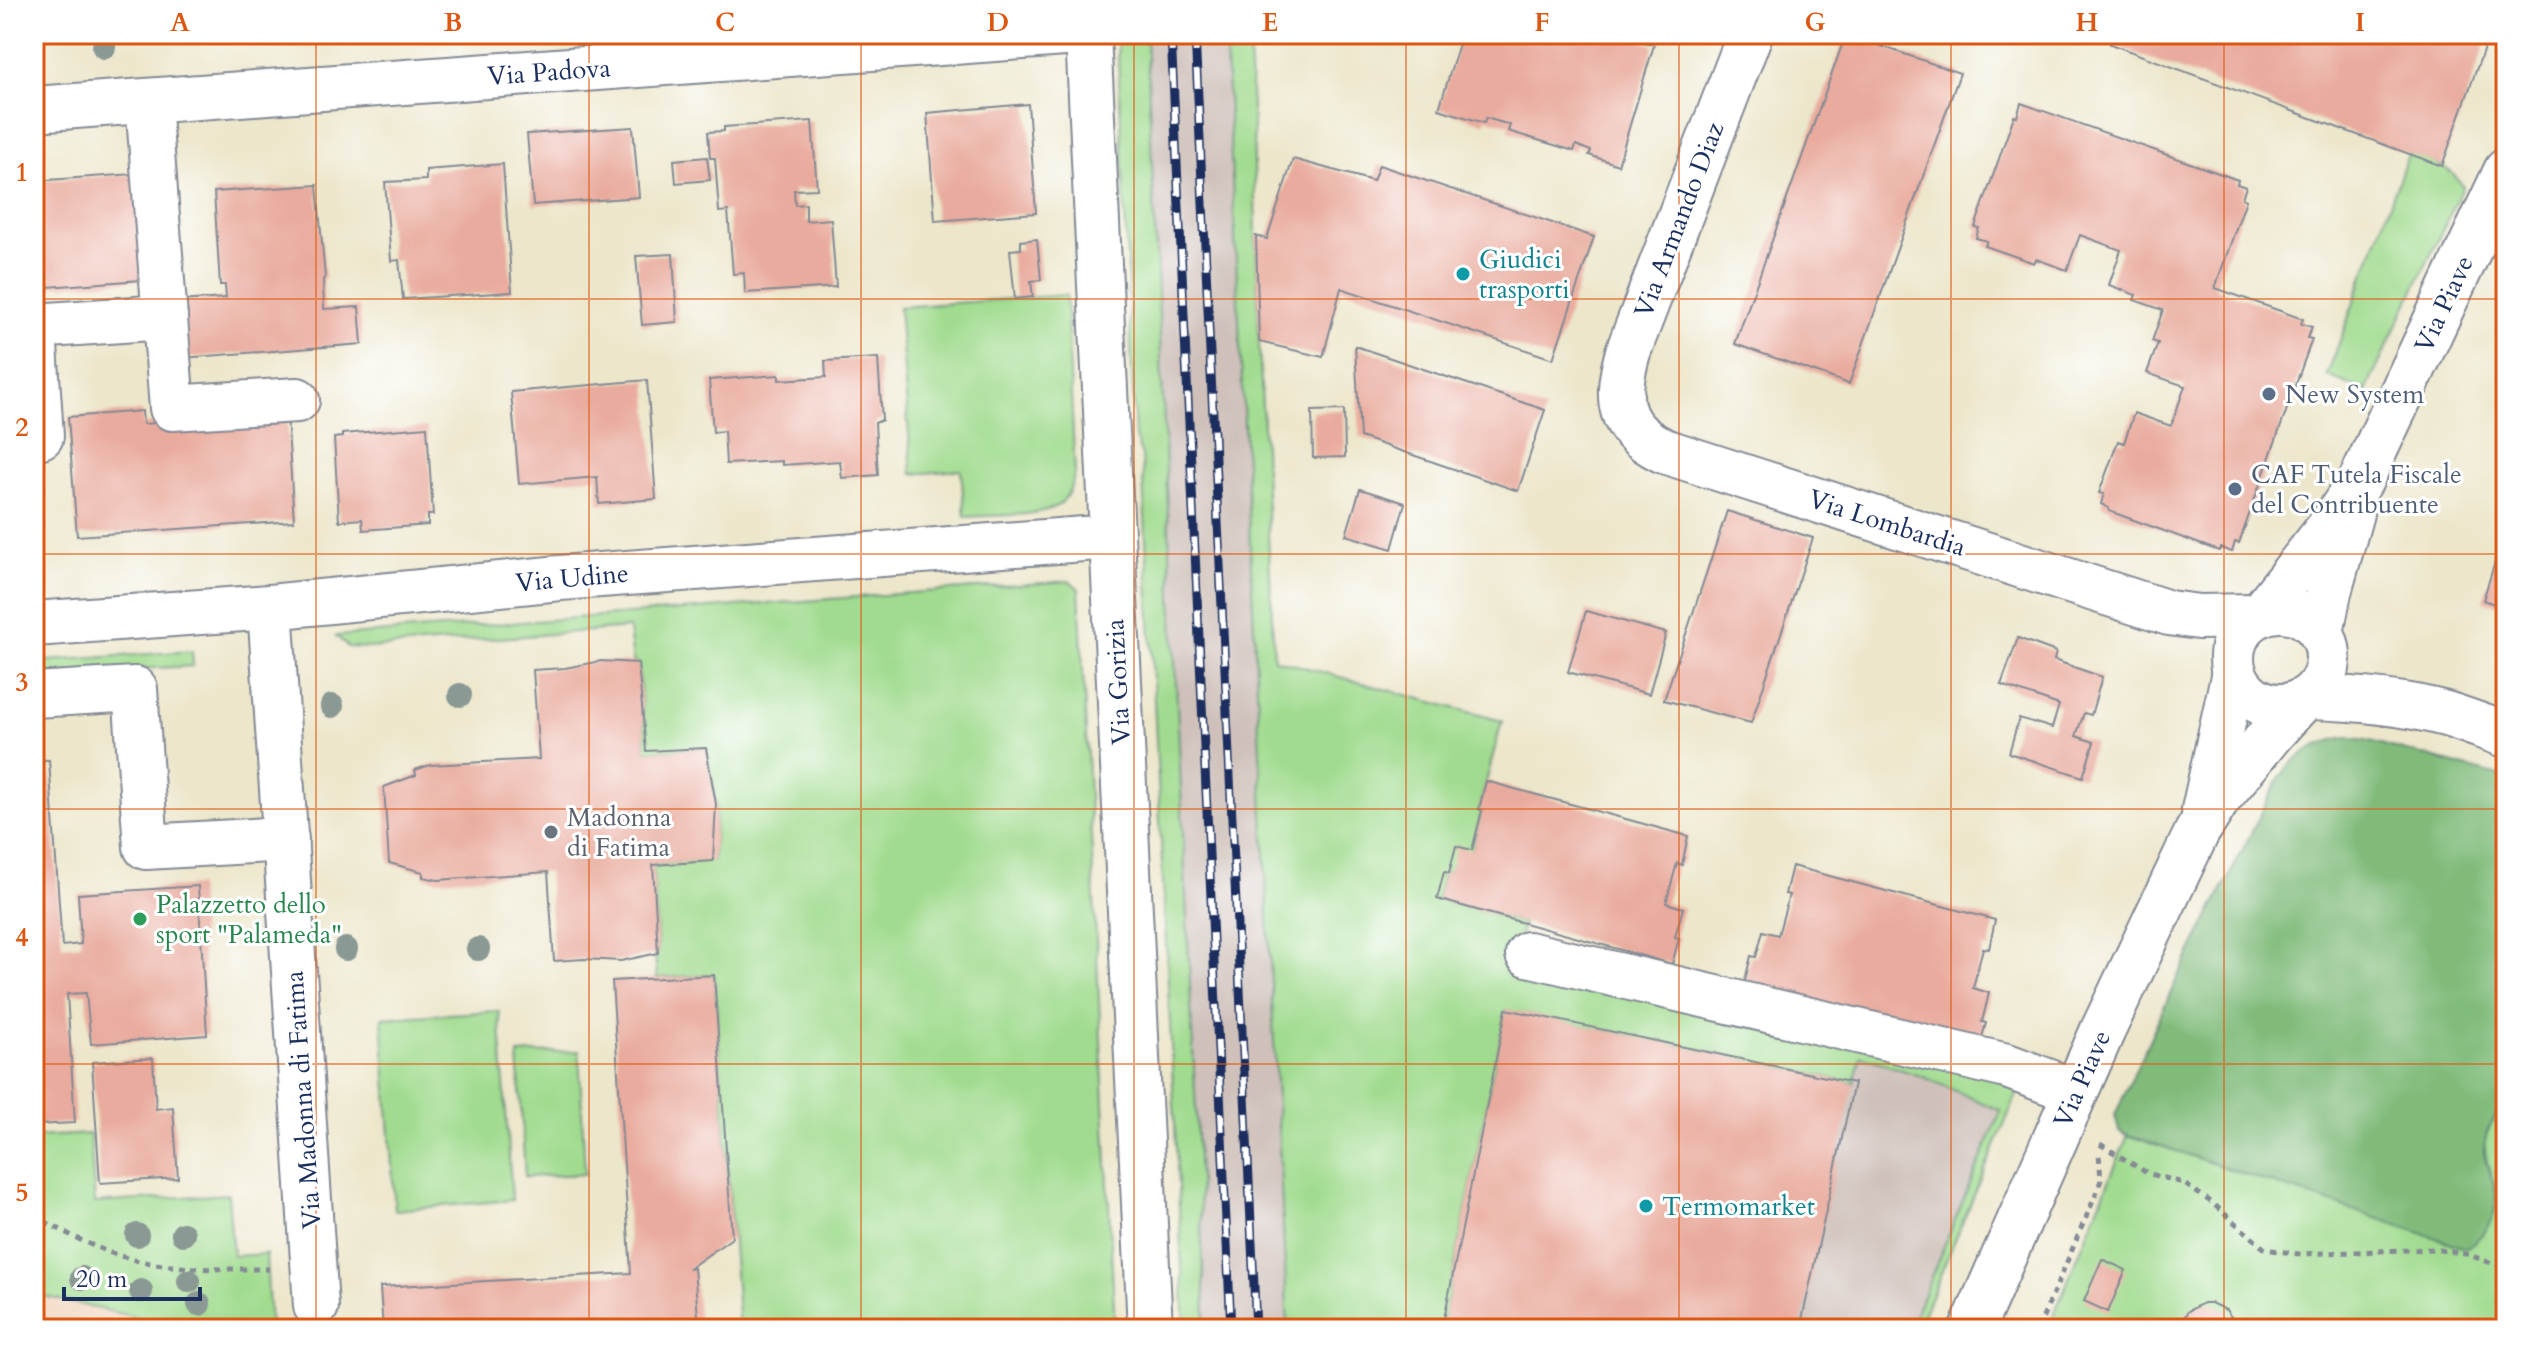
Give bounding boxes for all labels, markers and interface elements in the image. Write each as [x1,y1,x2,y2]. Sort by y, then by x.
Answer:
text: A [170,5,190,40]
text: B [444,5,462,40]
text: C [715,5,735,40]
text: D [987,5,1009,40]
text: E [1262,5,1278,40]
text: F [1534,5,1550,40]
text: G [1804,5,1826,40]
text: H [2076,5,2099,40]
text: I [2355,5,2365,40]
street label: Via Padova [486,50,612,94]
street label: Via Armando Diaz [1626,117,1733,323]
text: 1 [15,155,29,190]
place label: Giudici trasporti [1479,242,1570,307]
street label: Via Piave [2406,250,2482,358]
marker: Giudici trasporti [1454,265,1472,283]
place label: New System [2285,377,2424,412]
marker: New System [2260,385,2278,403]
text: 2 [15,410,29,445]
place label: CAF Tutela Fiscale del Contribuente [2251,457,2462,522]
marker: CAF Tutela Fiscale del Contribuente [2226,480,2244,498]
street label: Via Lombardia [1804,481,1970,565]
street label: Via Udine [514,556,630,600]
street label: Via Gorizia [1097,618,1139,746]
text: 3 [15,665,29,700]
place label: Madonna di Fatima [567,800,671,865]
marker: Madonna di Fatima [542,823,560,841]
place label: Palazzetto dello sport "Palameda" [156,887,342,952]
marker: Palazzetto dello sport "Palameda" [131,910,149,928]
text: 4 [15,920,29,955]
street label: Via Madonna di Fatima [277,970,329,1230]
street label: Via Piave [2045,1025,2119,1133]
text: 5 [15,1175,29,1210]
place label: Termomarket [1662,1189,1815,1224]
marker: Termomarket [1637,1197,1655,1215]
scale bar [64,1251,200,1301]
text: 20 m [76,1263,128,1296]

